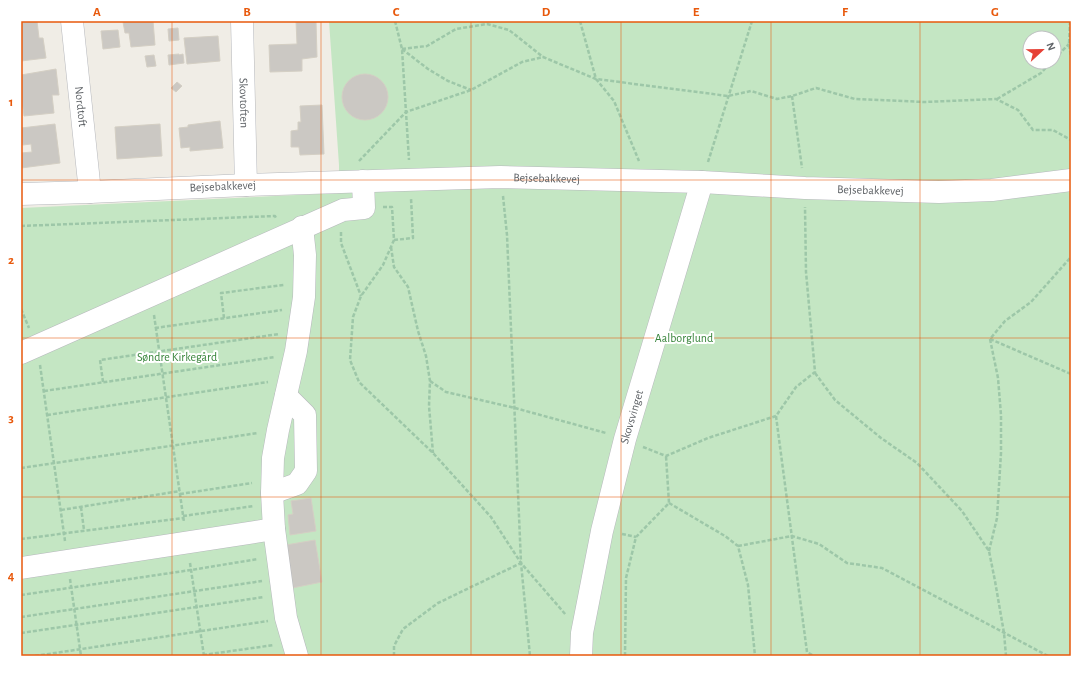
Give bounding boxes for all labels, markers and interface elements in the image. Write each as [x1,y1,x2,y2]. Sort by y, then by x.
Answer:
text: A [93,6,101,19]
text: B [243,6,251,19]
text: C [393,6,400,19]
text: D [542,6,551,19]
text: E [693,6,700,19]
text: F [842,6,849,19]
text: G [991,6,999,19]
north arrow [1022,30,1062,70]
text: N [1044,41,1057,52]
street label: Skovtoften [237,78,251,128]
street label: Nordtoft [73,86,89,128]
text: 1 [9,96,13,109]
street label: Bejsebakkevej [513,171,580,186]
street label: Bejsebakkevej [189,179,256,194]
street label: Bejsebakkevej [837,183,904,198]
text: 2 [8,254,14,267]
park label: Aalborglund [655,332,713,344]
park label: Søndre Kirkegård [137,351,217,363]
street label: Skovsvinget [618,388,645,445]
text: 3 [8,412,14,425]
text: 4 [8,570,15,583]

